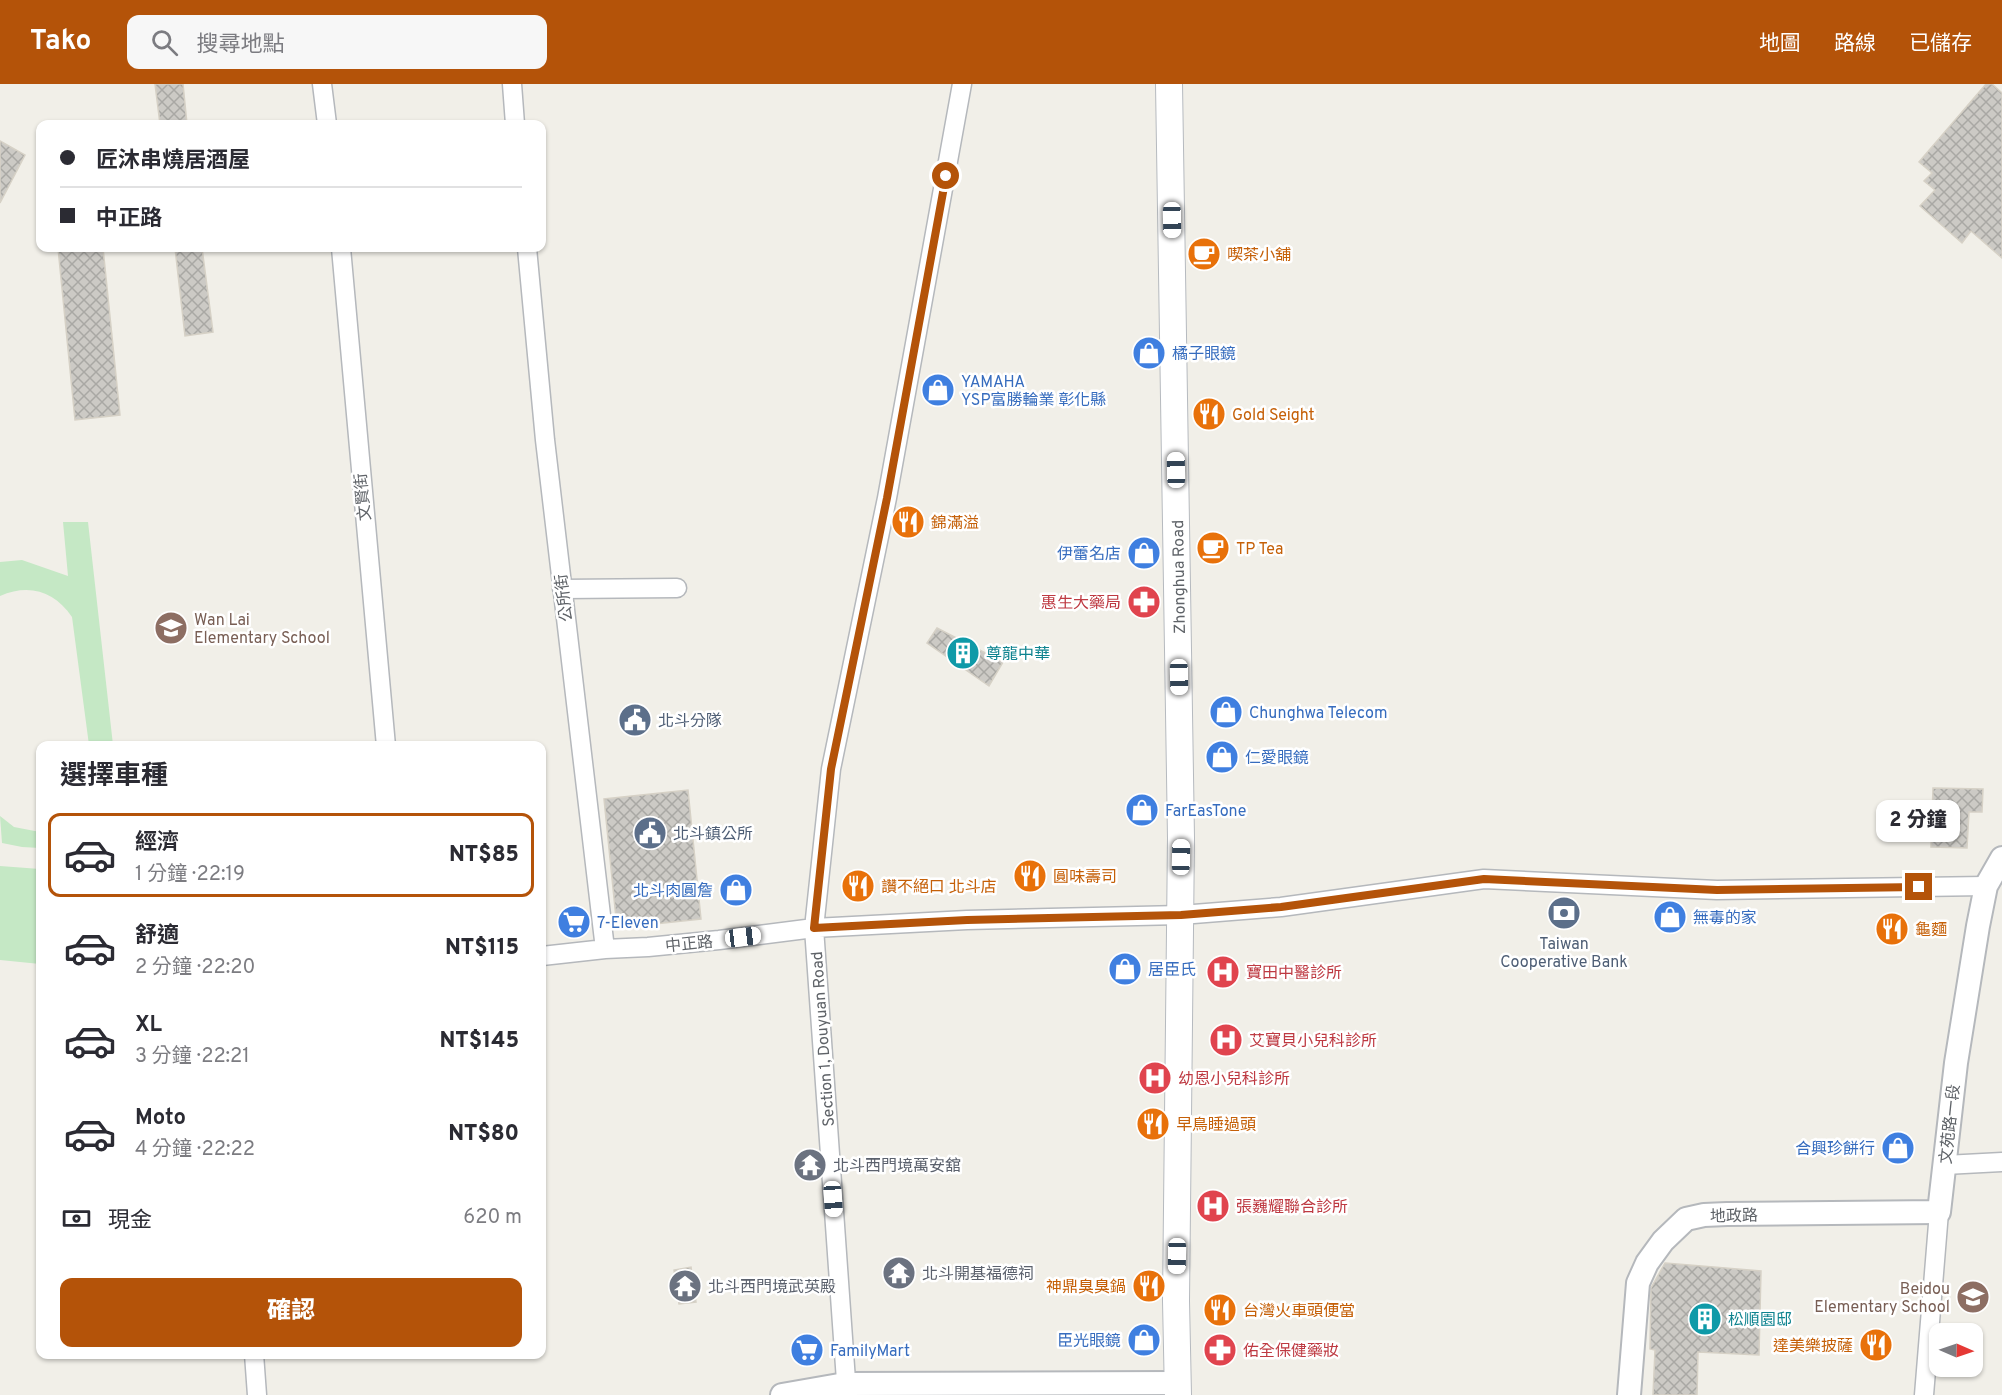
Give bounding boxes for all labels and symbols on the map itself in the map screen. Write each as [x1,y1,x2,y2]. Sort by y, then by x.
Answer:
route start [932,162,959,189]
car [1163,202,1181,238]
cafe icon: 喫茶小舖 [1186,236,1222,272]
place label: 喫茶小舖 [1227,246,1291,266]
shop icon: 橘子眼鏡 [1131,335,1167,371]
place label: 橘子眼鏡 [1172,345,1236,365]
shop icon: YAMAHA YSP富勝輪業 彰化縣 [920,372,956,408]
place label: YAMAHA YSP富勝輪業 彰化縣 [961,373,1106,411]
restaurant icon: Gold Seight [1191,396,1227,432]
place label: Gold Seight [1232,406,1315,426]
car [1167,452,1185,488]
street label: 文賢街 [352,472,376,522]
restaurant icon: 錦滿溢 [890,504,926,540]
place label: 錦滿溢 [931,514,979,534]
street label: Zhonghua Road [1169,520,1191,634]
cafe icon: TP Tea [1195,530,1231,566]
shop icon: 伊蕾名店 [1126,535,1162,571]
place label: TP Tea [1236,540,1283,560]
place label: 伊蕾名店 [1057,545,1121,565]
street label: 公所街 [552,573,578,623]
pharmacy icon: 惠生大藥局 [1126,584,1162,620]
place label: 惠生大藥局 [1041,594,1121,614]
school or university icon: Wan Lai Elementary School [153,610,189,646]
place label: Wan Lai Elementary School [194,611,330,649]
building icon: 尊龍中華 [945,635,981,671]
place label: 尊龍中華 [986,645,1050,665]
car [1170,659,1188,695]
shop icon: Chunghwa Telecom [1208,694,1244,730]
public building icon: 北斗分隊 [617,702,653,738]
place label: Chunghwa Telecom [1249,704,1388,724]
place label: 北斗分隊 [658,712,722,732]
shop icon: 仁愛眼鏡 [1204,739,1240,775]
place label: 仁愛眼鏡 [1245,749,1309,769]
shop icon: FarEasTone [1124,792,1160,828]
callout: 2 分鐘 [1877,800,1961,842]
place label: FarEasTone [1165,802,1246,822]
public building icon: 北斗鎮公所 [632,815,668,851]
place label: 北斗鎮公所 [673,825,753,845]
car [1172,839,1190,875]
restaurant icon: 圓味壽司 [1012,858,1048,894]
restaurant icon: 讚不絕口 北斗店 [840,868,876,904]
place label: 圓味壽司 [1053,868,1117,888]
shop icon: 北斗肉圓詹 [718,872,754,908]
route end [1905,873,1932,900]
place label: 讚不絕口 北斗店 [881,878,997,898]
place label: 北斗肉圓詹 [633,881,713,902]
bank icon: Taiwan Cooperative Bank [1546,895,1582,931]
shop icon: 無毒的家 [1652,899,1688,935]
supermarket icon: 7-Eleven [556,904,592,940]
place label: 無毒的家 [1693,909,1757,929]
restaurant icon: 龜麵 [1874,911,1910,947]
place label: 7-Eleven [597,914,659,934]
place label: 龜麵 [1915,921,1947,941]
car [724,926,762,948]
street label: 中正路 [664,933,714,957]
place label: Taiwan Cooperative Bank [1500,935,1628,973]
street label: Section 1, Douyuan Road [808,951,840,1127]
shop icon: 居臣氏 [1107,951,1143,987]
hospital icon: 寶田中醫診所 [1205,954,1241,990]
place label: 居臣氏 [1148,961,1196,981]
place label: 寶田中醫診所 [1246,963,1342,984]
hospital icon: 艾寶貝小兒科診所 [1208,1022,1244,1058]
place label: 艾寶貝小兒科診所 [1249,1031,1377,1052]
hospital icon: 幼恩小兒科診所 [1137,1060,1173,1096]
place label: 幼恩小兒科診所 [1178,1070,1290,1090]
street label: 文苑路一段 [1937,1083,1965,1165]
restaurant icon: 早鳥睡過頭 [1135,1106,1171,1142]
place label: 早鳥睡過頭 [1176,1116,1256,1136]
shop icon: 合興珍餅行 [1880,1130,1916,1166]
place label: 合興珍餅行 [1795,1139,1875,1160]
temple icon: 北斗西門境萬安舘 [792,1147,828,1183]
place label: 北斗西門境萬安舘 [833,1157,961,1177]
car [823,1180,843,1218]
hospital icon: 張巍耀聯合診所 [1195,1188,1231,1224]
place label: 張巍耀聯合診所 [1236,1198,1348,1218]
street label: 地政路 [1710,1207,1758,1227]
car [1168,1238,1186,1274]
temple icon: 北斗開基福德祠 [881,1255,917,1291]
place label: 北斗開基福德祠 [922,1265,1034,1285]
temple icon: 北斗西門境武英殿 [667,1268,703,1304]
restaurant icon: 神鼎臭臭鍋 [1131,1268,1167,1304]
place label: 北斗西門境武英殿 [708,1278,836,1298]
place label: 神鼎臭臭鍋 [1046,1278,1126,1298]
school or university icon: Beidou Elementary School [1955,1279,1991,1315]
place label: Beidou Elementary School [1814,1280,1950,1318]
restaurant icon: 台灣火車頭便當 [1202,1292,1238,1328]
building icon: 松順園邸 [1687,1301,1723,1337]
place label: 台灣火車頭便當 [1243,1302,1355,1322]
place label: 松順園邸 [1728,1311,1792,1331]
shop icon: 臣光眼鏡 [1126,1322,1162,1358]
north arrow [1929,1323,1983,1377]
restaurant icon: 達美樂披薩 [1858,1327,1894,1363]
supermarket icon: FamilyMart [789,1332,825,1368]
place label: 臣光眼鏡 [1057,1332,1121,1352]
pharmacy icon: 佑全保健藥妝 [1202,1332,1238,1368]
place label: 達美樂披薩 [1773,1337,1853,1357]
place label: FamilyMart [830,1342,910,1362]
place label: 佑全保健藥妝 [1243,1342,1339,1362]

